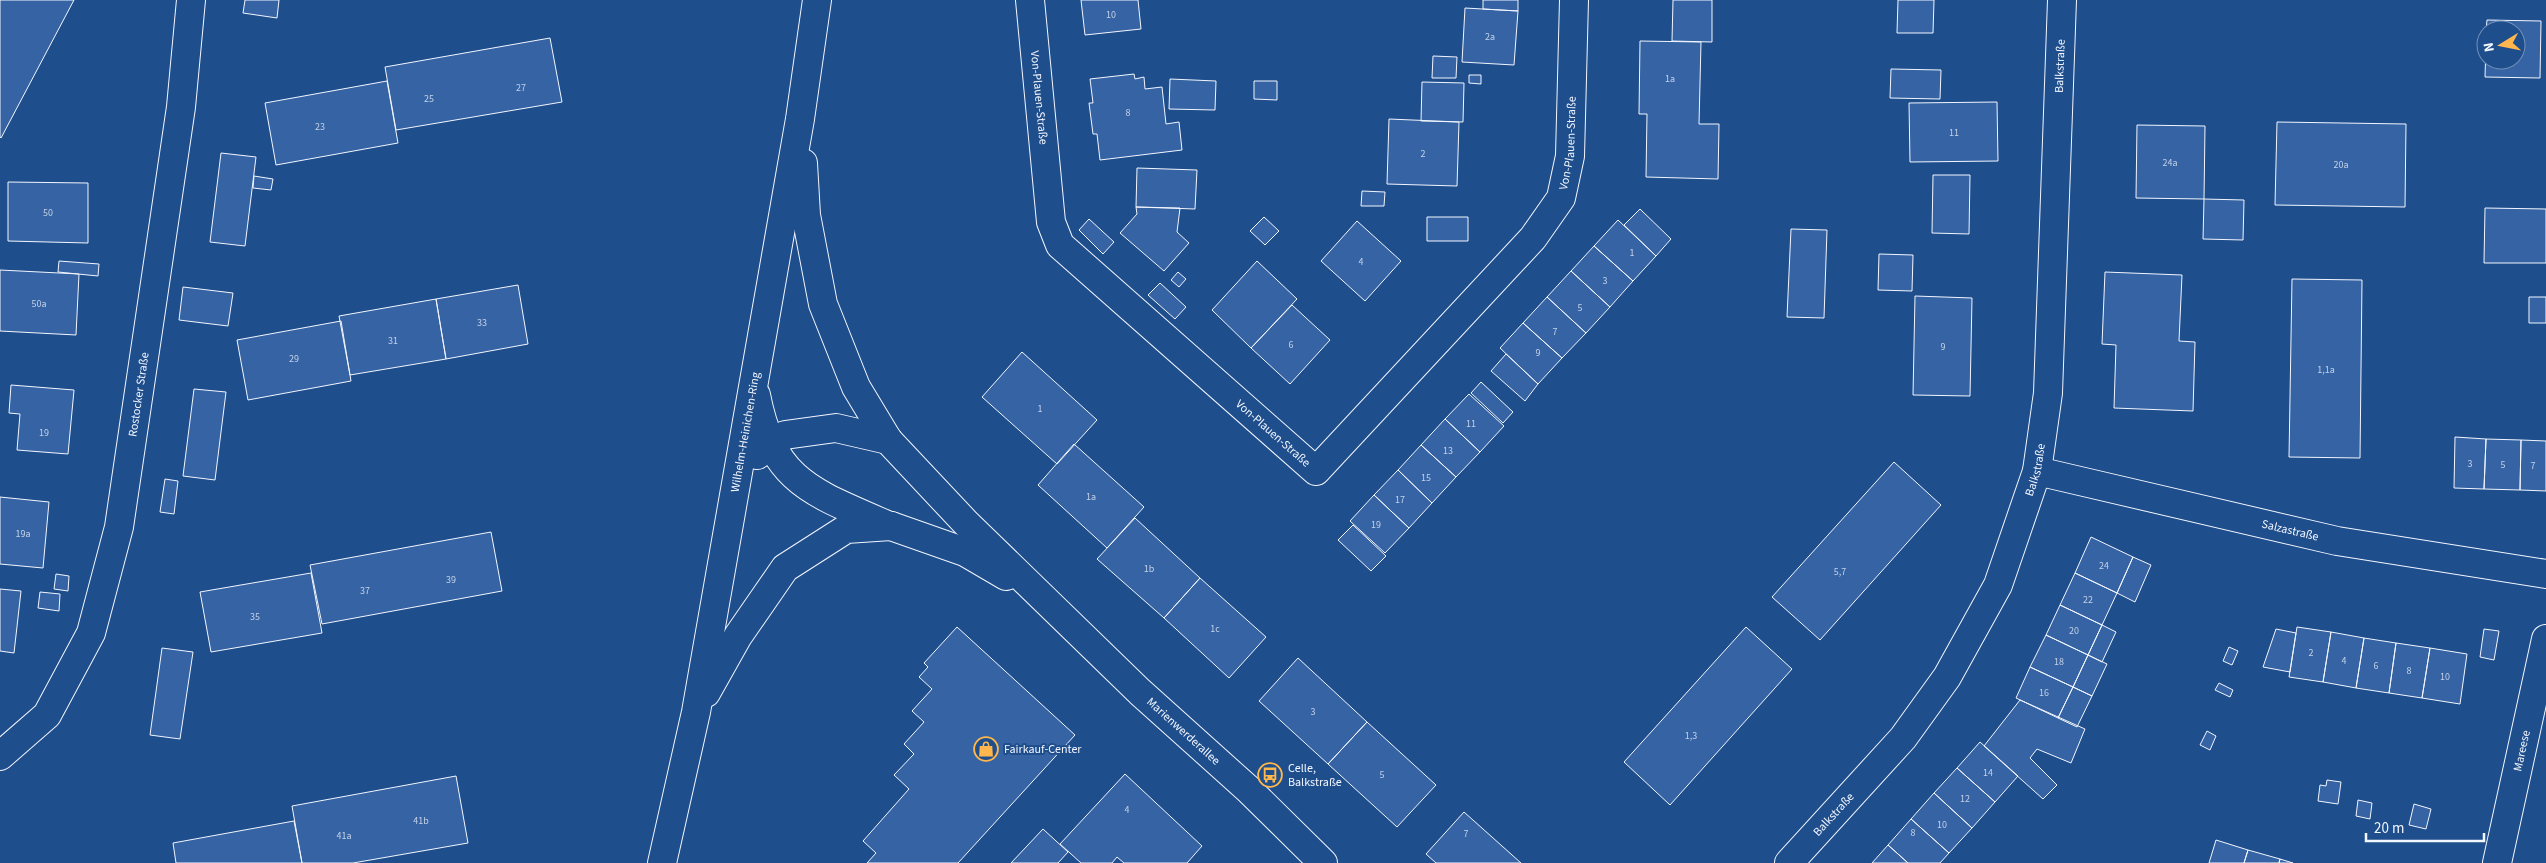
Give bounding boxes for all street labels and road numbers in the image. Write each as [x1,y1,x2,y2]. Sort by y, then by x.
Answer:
street label: Balkstraße [2051,39,2070,93]
street label: Von-Plauen-Straße [1026,50,1052,145]
street label: Von-Plauen-Straße [1555,96,1581,192]
street label: Rostocker Straße [124,351,154,438]
street label: Wilhelm-Heinichen-Ring [727,371,764,494]
street label: Von-Plauen-Straße [1232,396,1314,471]
street label: Balkstraße [2021,442,2050,498]
street label: Salzastraße [2260,516,2320,545]
street label: Marienwerderallee [1143,694,1224,769]
street label: Mareese [2509,729,2535,773]
street label: Balkstraße [1809,789,1858,840]

